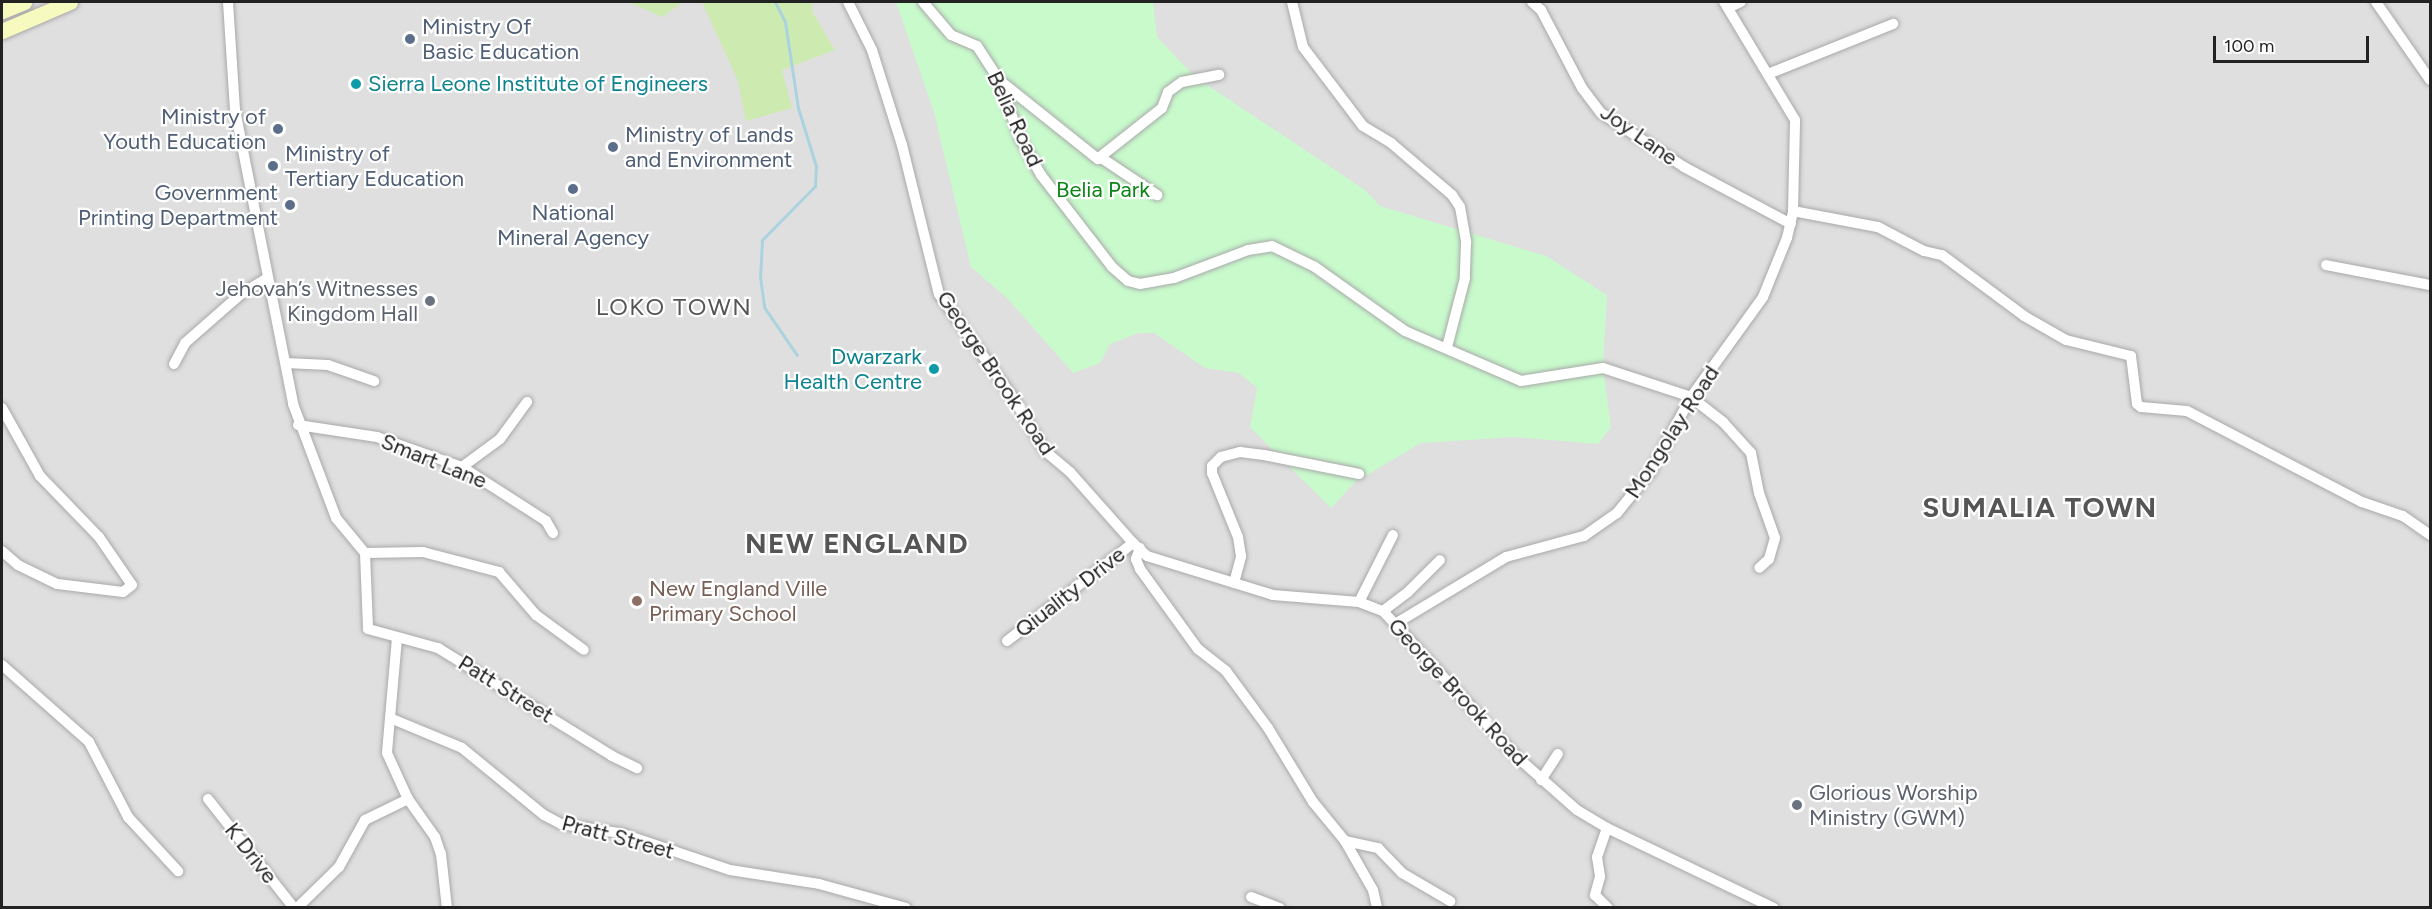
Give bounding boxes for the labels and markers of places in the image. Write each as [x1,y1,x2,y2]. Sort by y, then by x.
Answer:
place label: Ministry Of Basic Education [422,13,579,64]
marker: Ministry Of Basic Education [403,32,417,46]
place label: Sierra Leone Institute of Engineers [368,71,708,97]
marker: Sierra Leone Institute of Engineers [349,77,363,91]
place label: Ministry of Youth Education [103,103,266,154]
place label: Ministry of Lands and Environment [625,121,793,172]
marker: Ministry of Youth Education [271,122,285,136]
place label: Ministry of Tertiary Education [285,140,464,192]
marker: Ministry of Lands and Environment [606,140,620,154]
marker: Ministry of Tertiary Education [266,159,280,173]
place label: Government Printing Department [78,179,278,230]
marker: National Mineral Agency [566,182,580,196]
marker: Government Printing Department [283,198,297,212]
place label: National Mineral Agency [497,199,649,250]
place label: Jehovah’s Witnesses Kingdom Hall [215,275,418,326]
marker: Jehovah’s Witnesses Kingdom Hall [423,294,437,308]
place label: Dwarzark Health Centre [783,343,922,394]
marker: Dwarzark Health Centre [927,362,941,376]
place label: New England Ville Primary School [649,575,827,626]
marker: New England Ville Primary School [630,594,644,608]
place label: Glorious Worship Ministry (GWM) [1809,779,1978,830]
marker: Glorious Worship Ministry (GWM) [1790,798,1804,812]

